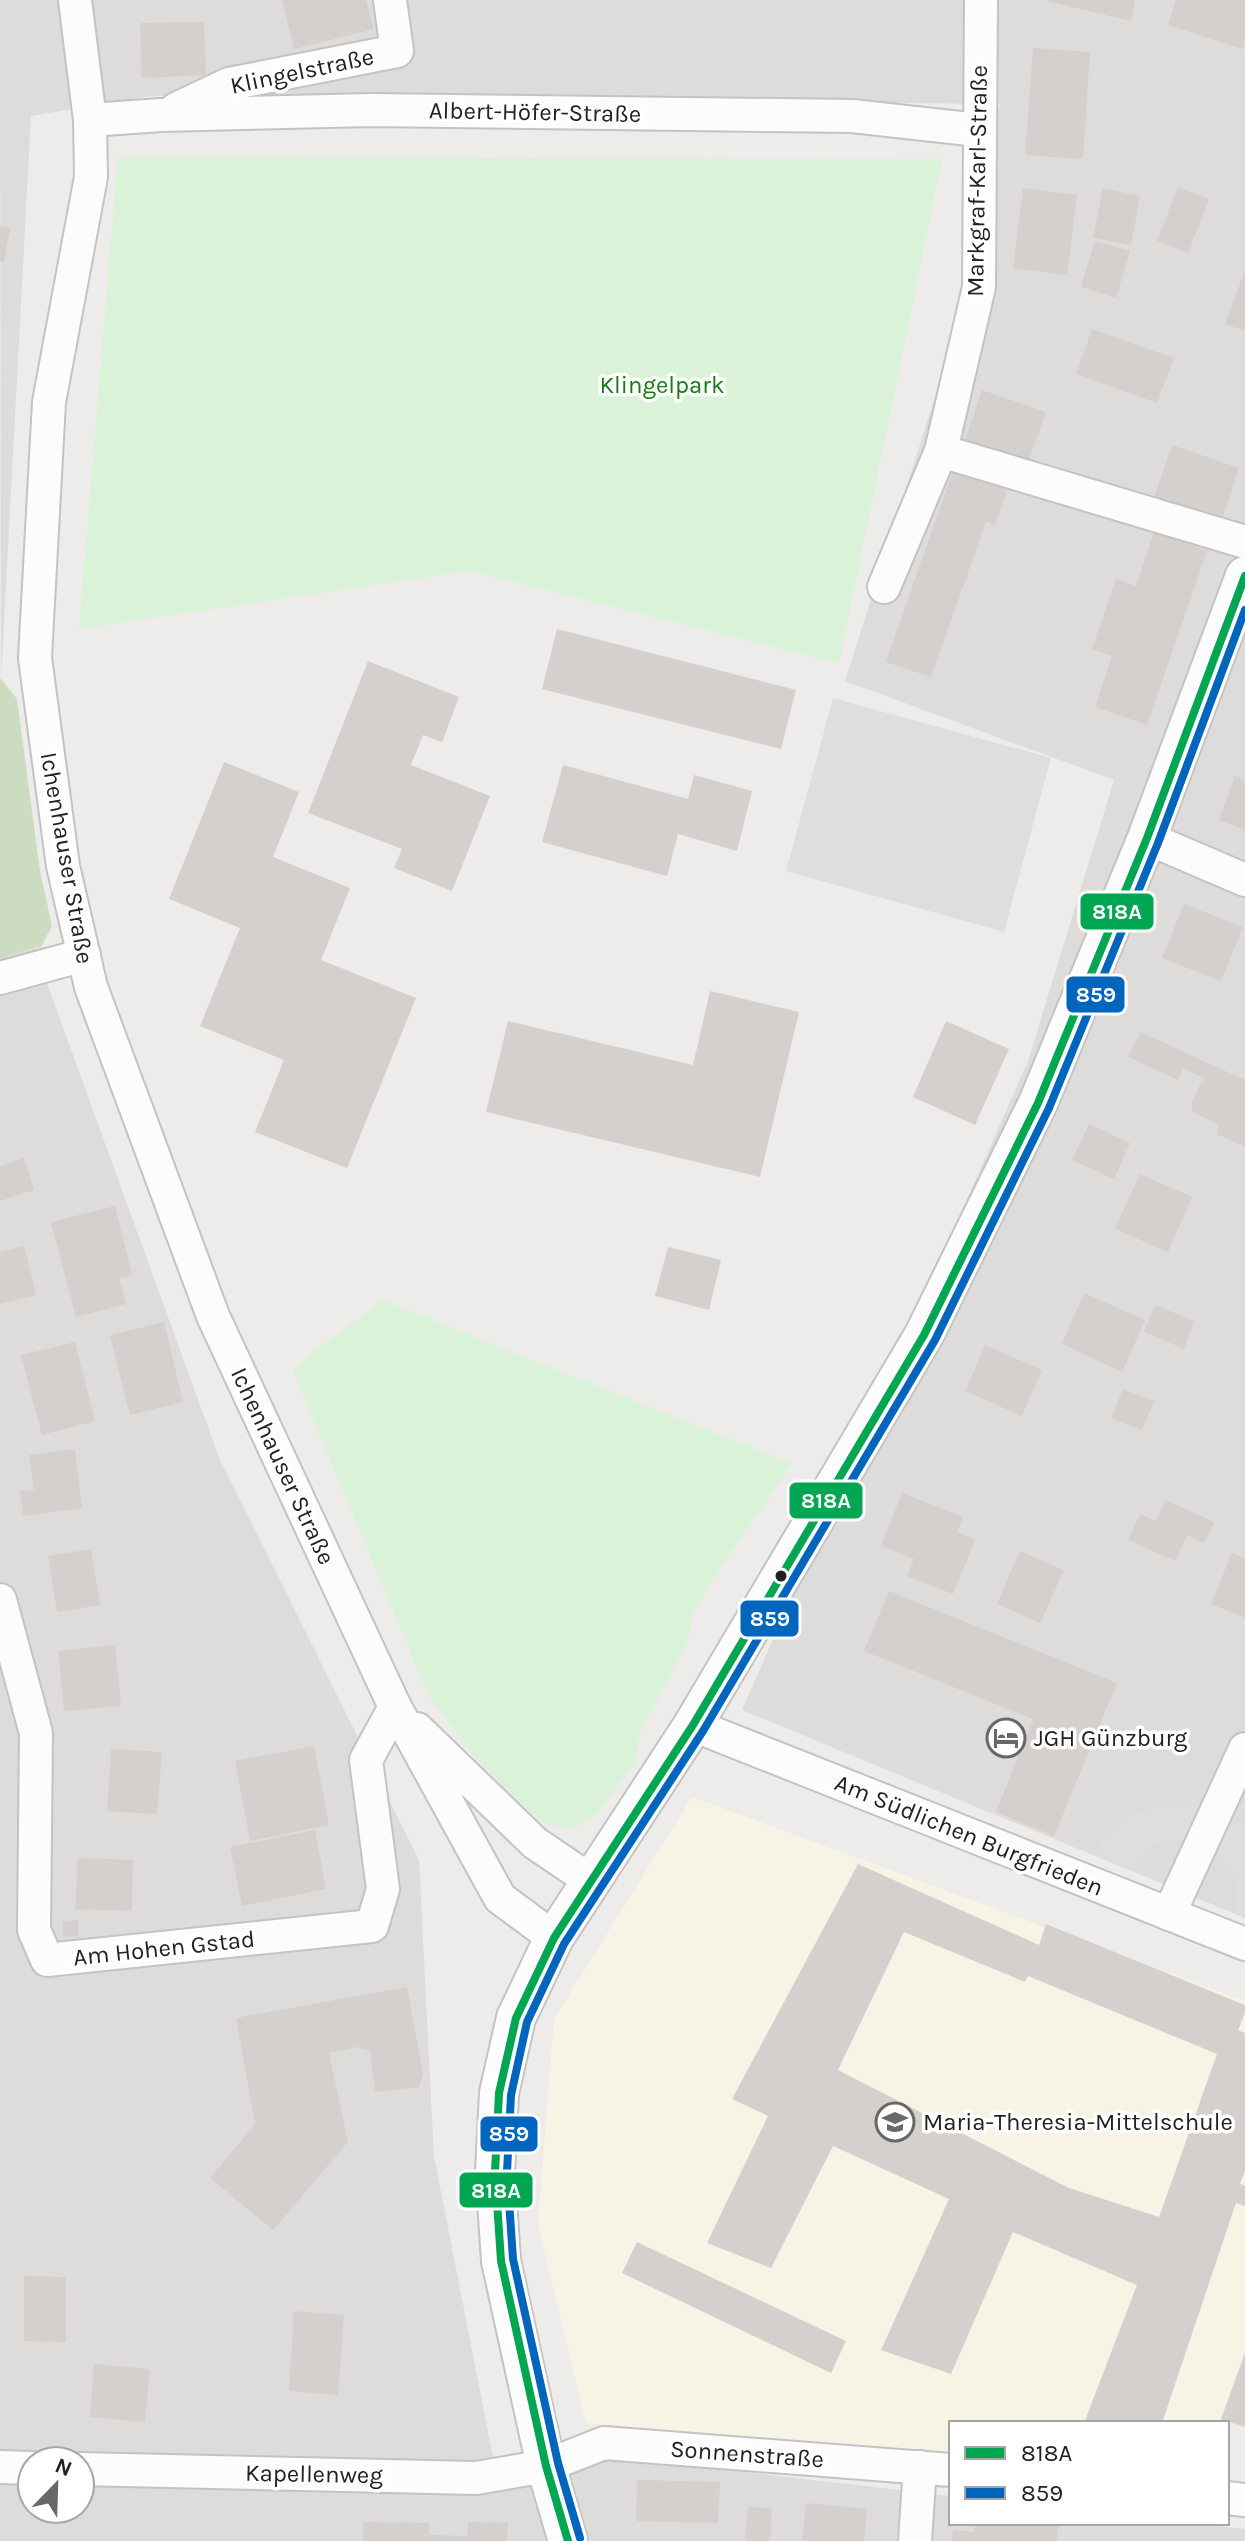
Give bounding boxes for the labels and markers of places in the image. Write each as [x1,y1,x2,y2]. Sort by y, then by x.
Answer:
unlabelled marker [773,1568,789,1584]
hotel icon: JGH Günzburg [985,1717,1027,1759]
place label: JGH Günzburg [1034,1724,1188,1752]
school or university icon: Maria-Theresia-Mittelschule [874,2101,916,2143]
place label: Maria-Theresia-Mittelschule [923,2108,1233,2136]

